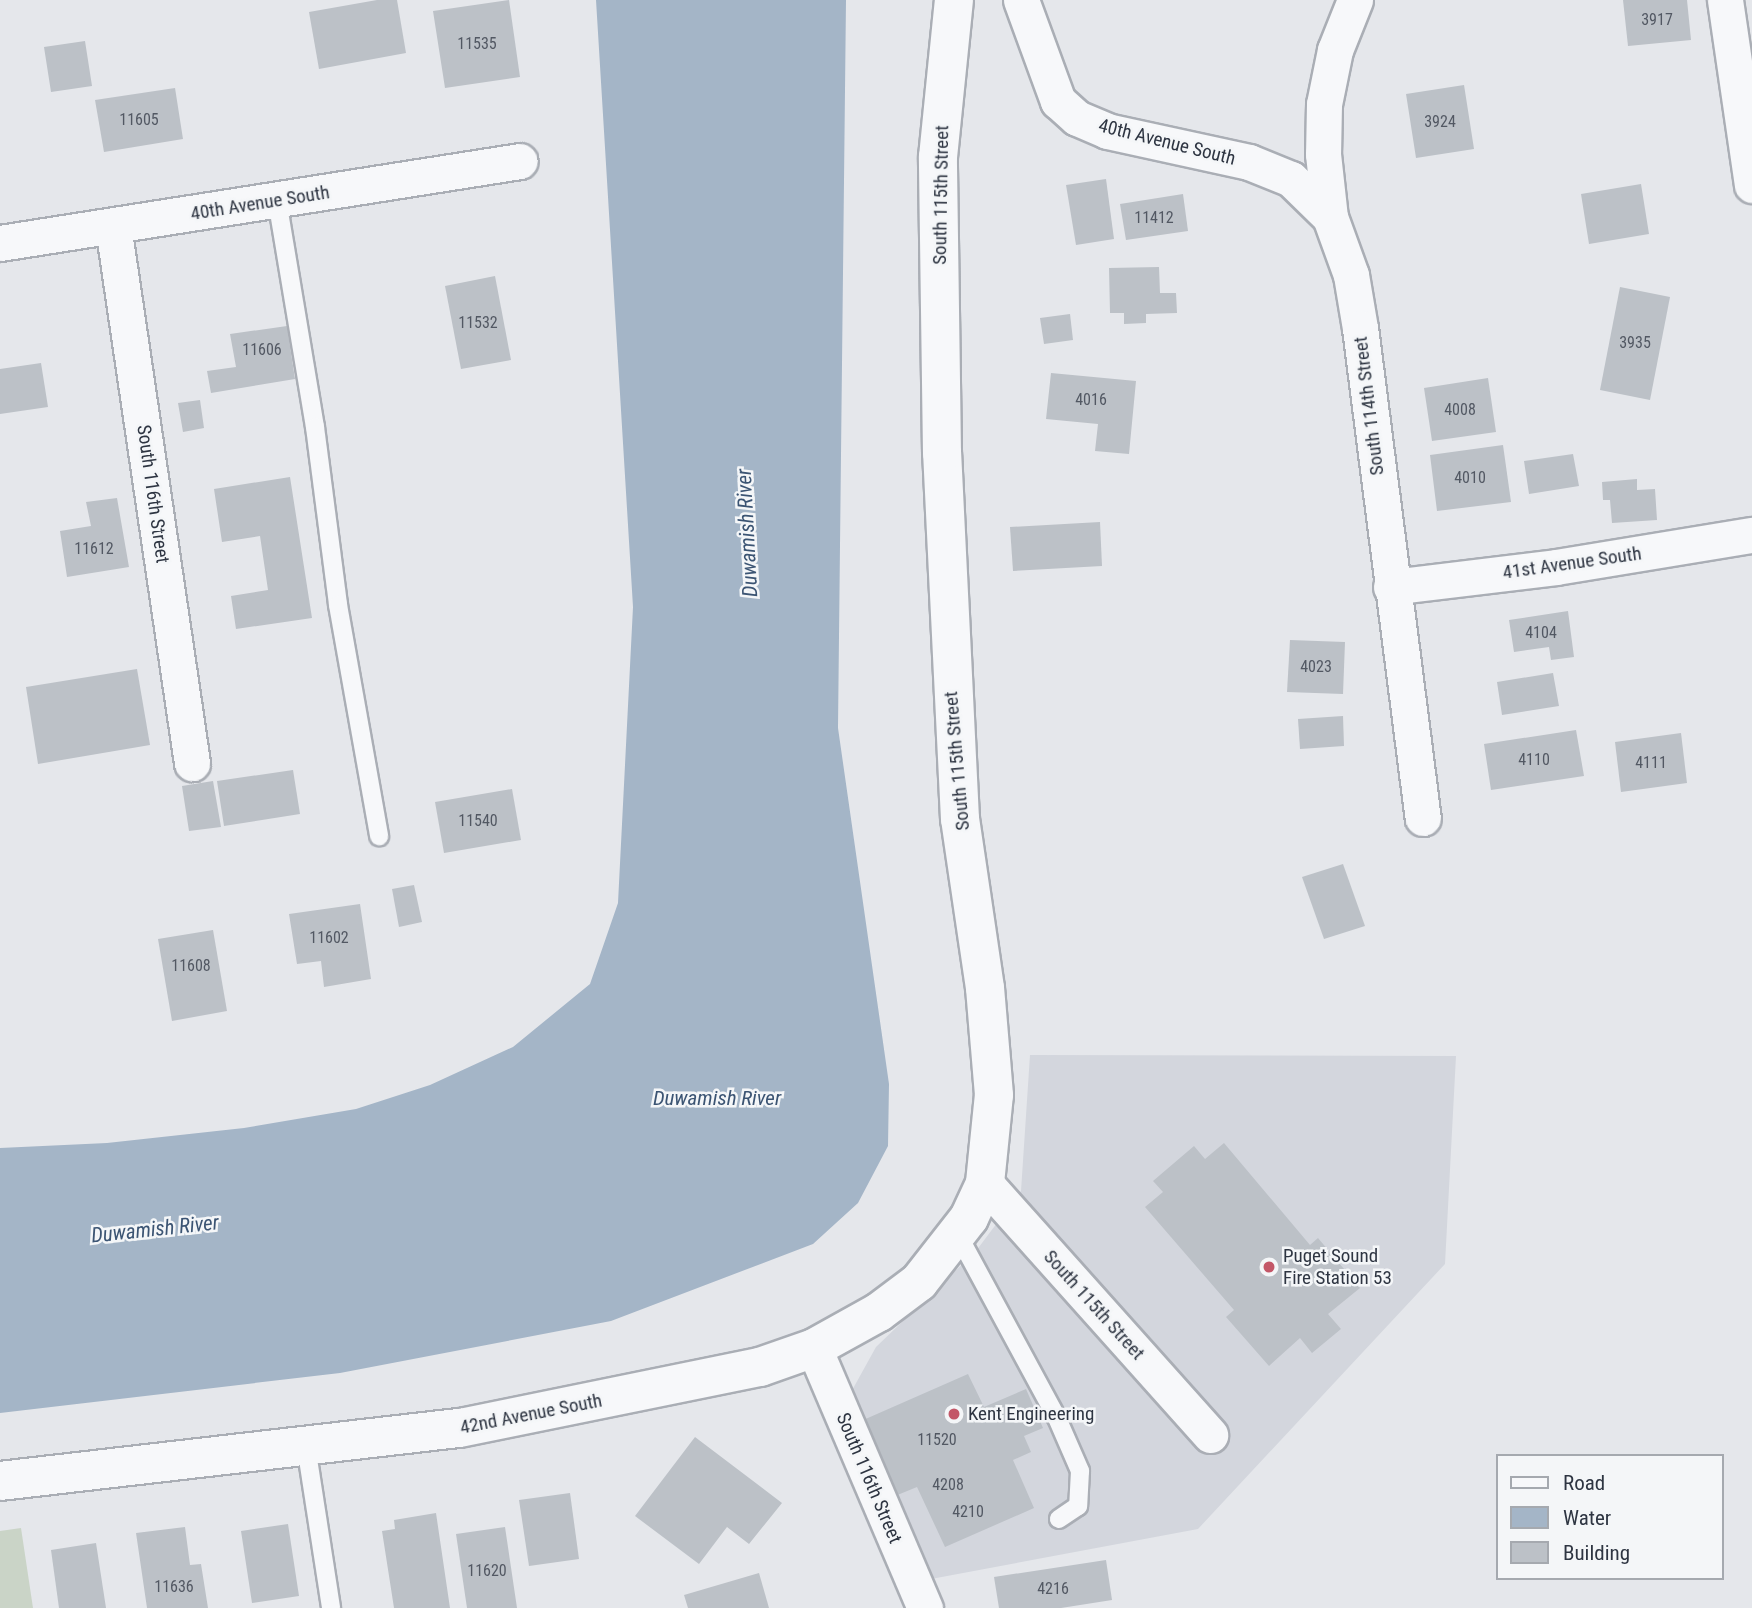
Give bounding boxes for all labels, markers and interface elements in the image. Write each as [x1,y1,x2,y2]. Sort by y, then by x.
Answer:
house number: 3917 [1641,10,1673,30]
house number: 11535 [457,34,497,54]
house number: 11605 [119,110,159,130]
house number: 3924 [1424,112,1456,132]
street label: 40th Avenue South [1096,114,1238,170]
street label: South 115th Street [928,125,954,265]
street label: 40th Avenue South [189,181,331,225]
house number: 11412 [1134,208,1174,228]
house number: 11532 [458,313,498,333]
house number: 3935 [1619,333,1651,353]
street label: South 114th Street [1349,335,1389,477]
house number: 11606 [242,340,282,360]
house number: 4016 [1075,390,1107,410]
house number: 4008 [1444,400,1476,420]
street label: South 116th Street [132,423,174,565]
water label: Duwamish River [731,468,763,598]
house number: 4010 [1454,468,1486,488]
house number: 11612 [74,539,114,559]
street label: 41st Avenue South [1501,542,1643,584]
house number: 4104 [1525,623,1557,643]
house number: 4023 [1300,657,1332,677]
street label: South 115th Street [940,690,974,832]
house number: 4110 [1518,750,1550,770]
house number: 4111 [1635,753,1667,773]
house number: 11540 [458,811,498,831]
house number: 11602 [309,928,349,948]
house number: 11608 [171,956,211,976]
water label: Duwamish River [653,1085,781,1111]
water label: Duwamish River [90,1210,220,1248]
place label: Puget Sound Fire Station 53 [1283,1245,1392,1289]
street label: South 115th Street [1039,1246,1149,1364]
marker: Puget Sound Fire Station 53 [1261,1259,1277,1275]
street label: 42nd Avenue South [458,1389,604,1439]
place label: Kent Engineering [968,1403,1094,1425]
marker: Kent Engineering [946,1406,962,1422]
street label: South 116th Street [831,1409,907,1547]
house number: 11520 [917,1430,957,1450]
legend [1496,1454,1724,1580]
text: Road [1563,1471,1605,1495]
house number: 4208 [932,1475,964,1495]
house number: 4210 [952,1502,984,1522]
text: Water [1563,1506,1611,1530]
text: Building [1563,1541,1630,1565]
house number: 11620 [467,1561,507,1581]
house number: 11636 [154,1577,194,1597]
house number: 4216 [1037,1579,1069,1599]

